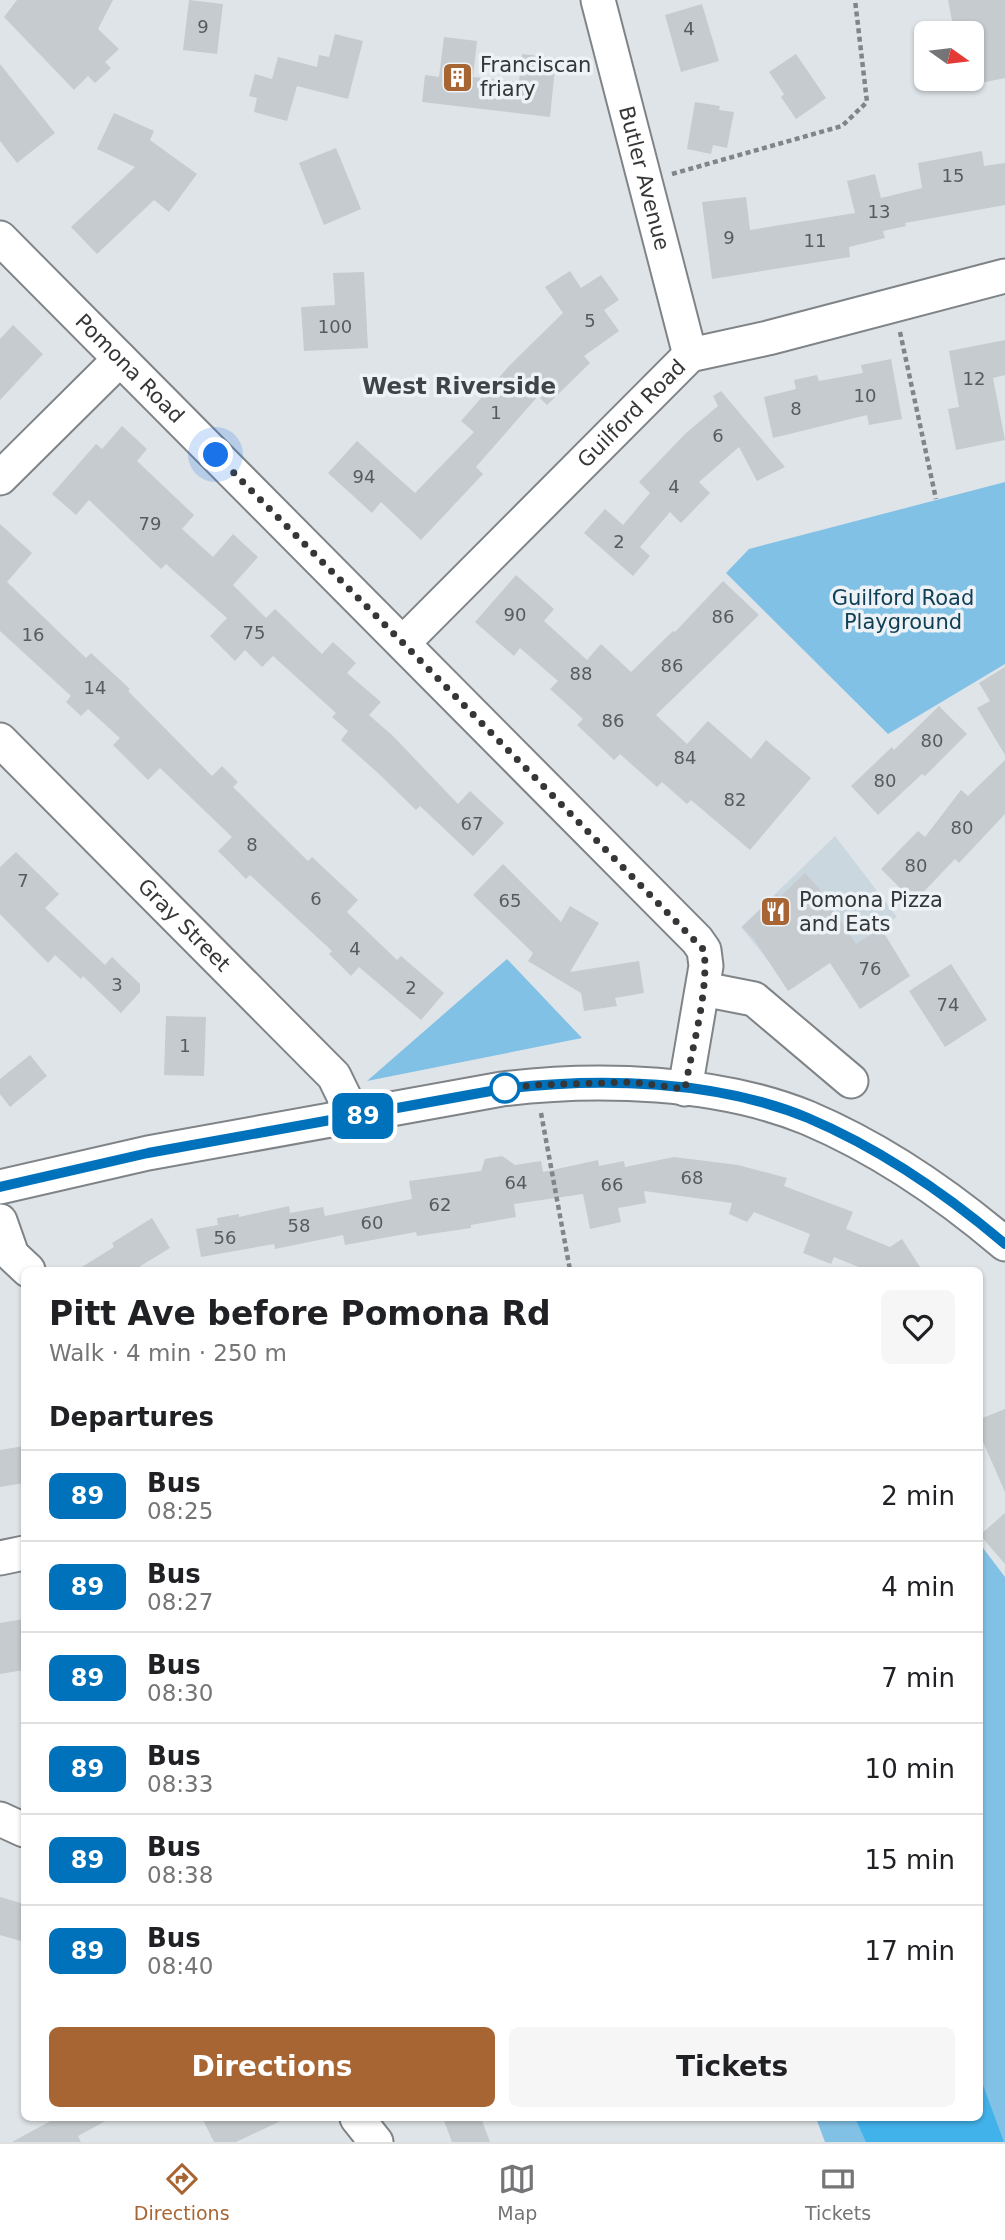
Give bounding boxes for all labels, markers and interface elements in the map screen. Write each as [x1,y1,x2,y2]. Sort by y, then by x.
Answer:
house number: 9 [197,16,209,37]
house number: 4 [683,18,695,39]
north arrow [914,21,984,91]
map controls [914,21,984,91]
place label: Franciscan friary [480,53,591,101]
building icon: Franciscan friary [440,60,474,94]
street label: Butler Avenue [614,103,674,253]
house number: 15 [942,165,964,186]
house number: 13 [868,201,890,222]
house number: 9 [723,227,735,248]
house number: 11 [804,230,826,251]
street label: Pomona Road [70,309,189,428]
house number: 5 [584,310,596,331]
house number: 100 [318,316,352,337]
street label: Guilford Road [573,355,691,472]
house number: 12 [963,368,985,389]
district label: West Riverside [362,373,556,399]
house number: 10 [854,385,876,406]
house number: 8 [790,398,802,419]
house number: 1 [490,402,502,423]
house number: 6 [712,425,724,446]
your location [198,437,233,472]
house number: 94 [353,466,375,487]
house number: 4 [668,476,680,497]
house number: 79 [139,513,161,534]
house number: 2 [613,531,625,552]
park label: Guilford Road Playground [832,586,974,634]
house number: 90 [504,604,526,625]
house number: 86 [712,606,734,627]
house number: 75 [243,622,265,643]
house number: 16 [22,624,44,645]
house number: 86 [661,655,683,676]
house number: 88 [570,663,592,684]
house number: 14 [84,677,106,698]
house number: 86 [602,710,624,731]
house number: 80 [921,730,943,751]
house number: 84 [674,747,696,768]
house number: 80 [874,770,896,791]
house number: 82 [724,789,746,810]
house number: 67 [461,813,483,834]
house number: 80 [951,817,973,838]
house number: 8 [246,834,258,855]
house number: 80 [905,855,927,876]
house number: 7 [17,870,29,891]
street label: Gray Street [133,874,235,976]
house number: 6 [310,888,322,909]
place label: Pomona Pizza and Eats [799,888,943,936]
house number: 65 [499,890,521,911]
restaurant icon: Pomona Pizza and Eats [759,895,793,929]
house number: 4 [349,938,361,959]
house number: 76 [859,958,881,979]
house number: 3 [111,974,123,995]
house number: 2 [405,977,417,998]
house number: 74 [937,994,959,1015]
house number: 1 [179,1035,191,1056]
unlabelled marker [490,1073,520,1103]
line badge: 89 [332,1093,394,1139]
text: 89 [346,1102,380,1130]
house number: 68 [681,1167,703,1188]
house number: 64 [505,1172,527,1193]
house number: 66 [601,1174,623,1195]
house number: 62 [429,1194,451,1215]
house number: 60 [361,1212,383,1233]
house number: 58 [288,1215,310,1236]
house number: 56 [214,1227,236,1248]
button: heart [881,1290,955,1364]
text: Pitt Ave before Pomona Rd [49,1294,551,1333]
text: Walk · 4 min · 250 m [49,1340,287,1366]
text: Departures [49,1402,214,1432]
text: Bus [147,1468,201,1498]
text: 2 min [881,1481,955,1511]
text: 89 [71,1482,104,1510]
text: 08:25 [147,1498,213,1524]
text: Bus [147,1559,201,1589]
text: 4 min [881,1572,955,1602]
text: 89 [71,1573,104,1601]
text: 08:27 [147,1589,213,1615]
text: Bus [147,1650,201,1680]
text: 7 min [881,1663,955,1693]
text: 89 [71,1664,104,1692]
text: 08:30 [147,1680,213,1706]
text: Bus [147,1741,201,1771]
text: 10 min [865,1754,955,1784]
text: 89 [71,1755,104,1783]
text: 08:33 [147,1771,213,1797]
text: Bus [147,1832,201,1862]
text: 15 min [865,1845,955,1875]
text: 89 [71,1846,104,1874]
text: 08:38 [147,1862,213,1888]
text: Bus [147,1923,201,1953]
text: 17 min [865,1936,955,1966]
text: 89 [71,1937,104,1965]
text: 08:40 [147,1953,213,1979]
button: Directions [49,2027,495,2107]
button: Tickets [509,2027,955,2107]
tab: Directions [134,2160,230,2224]
tab: Map [497,2160,537,2224]
tab: Tickets [805,2160,871,2224]

